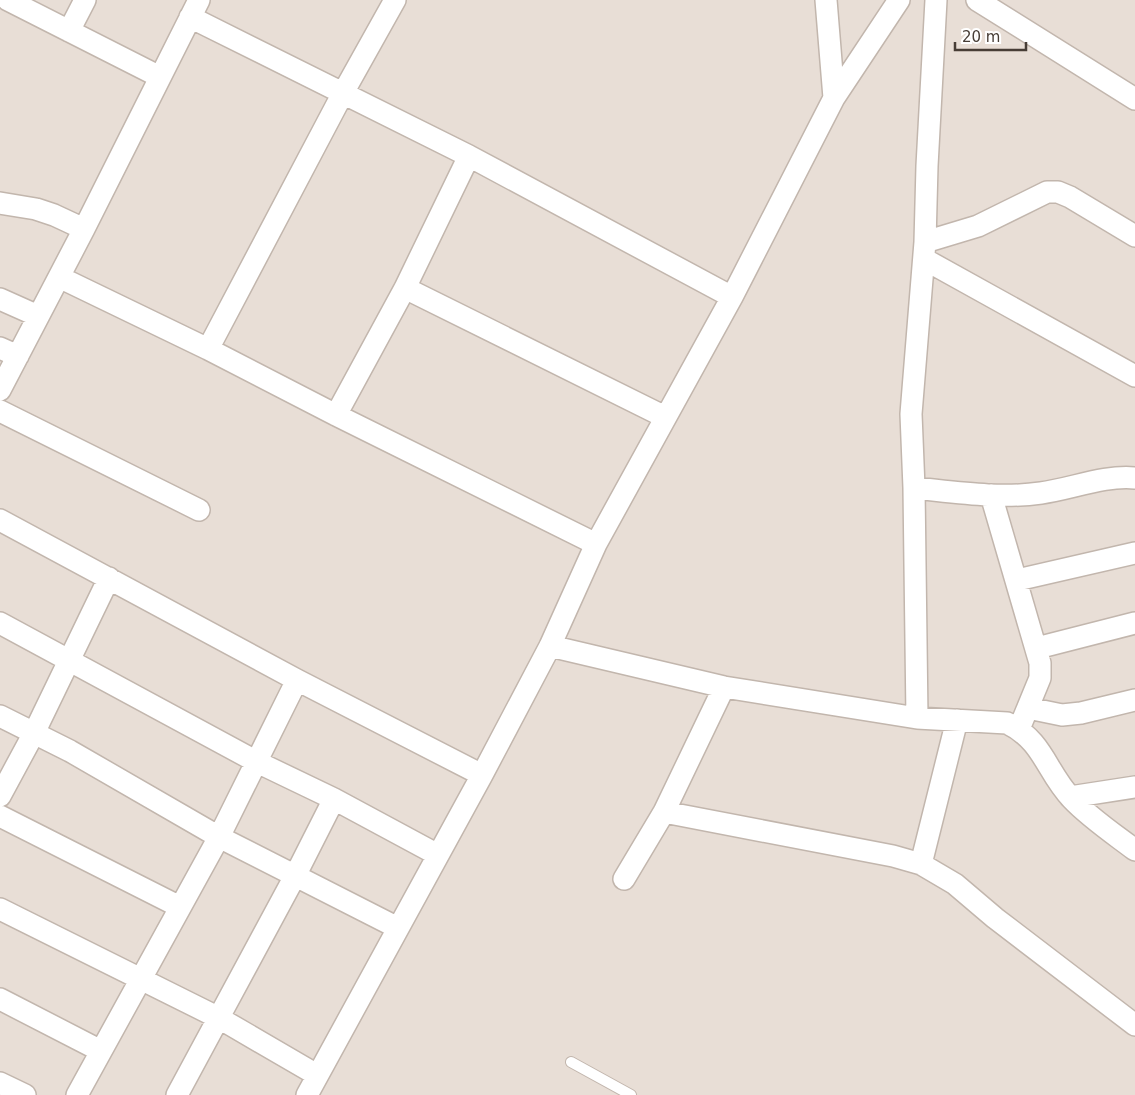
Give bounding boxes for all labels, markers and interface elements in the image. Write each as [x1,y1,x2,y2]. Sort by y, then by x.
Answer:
scale bar [955,20,1026,52]
text: 20 m [962,28,1000,46]

